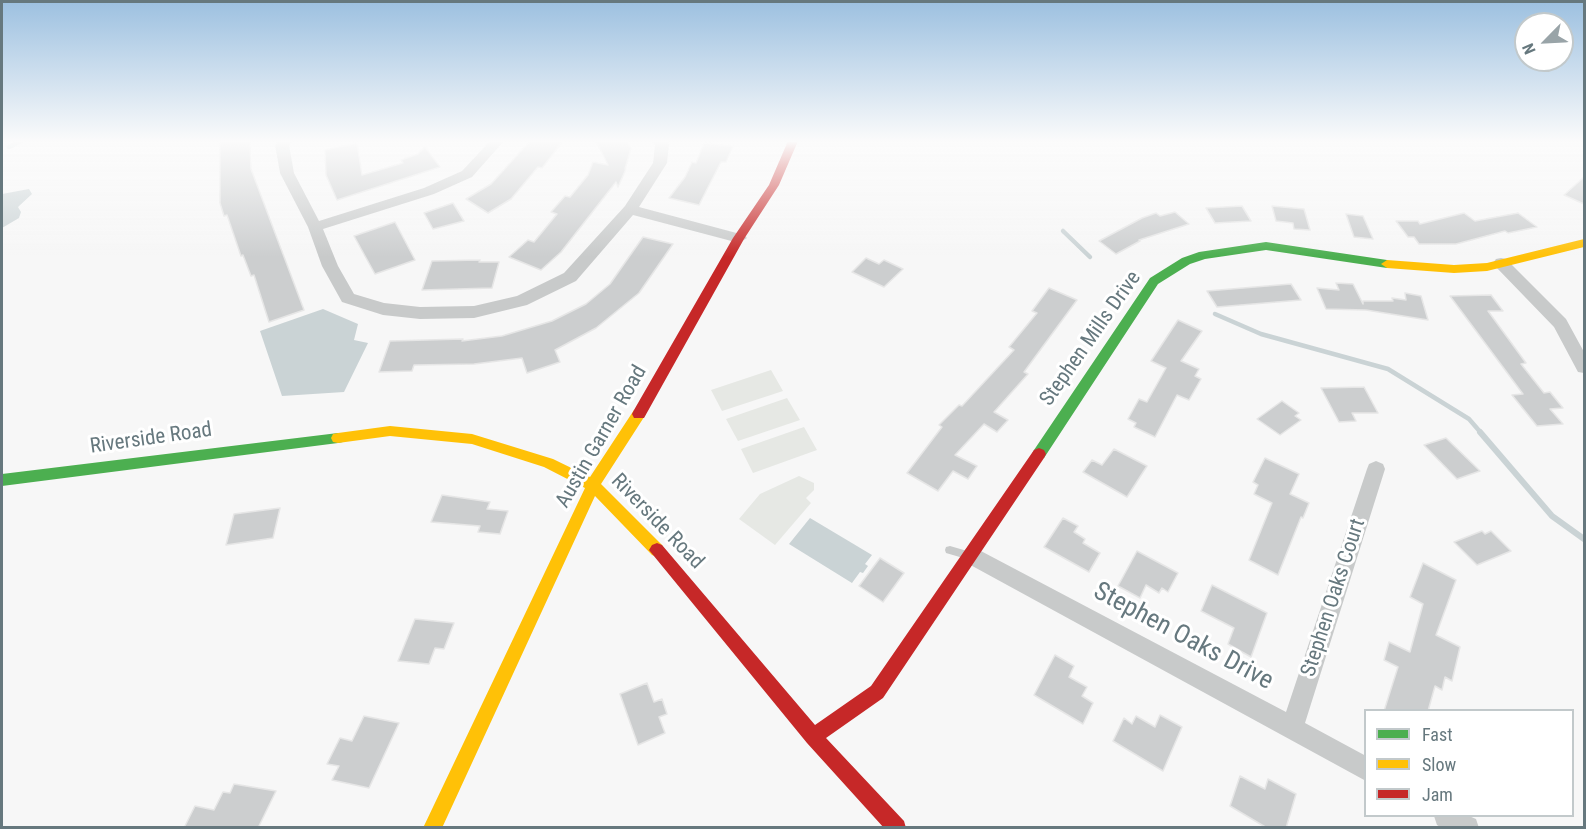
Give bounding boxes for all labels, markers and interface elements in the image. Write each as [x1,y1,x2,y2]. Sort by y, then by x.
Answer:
north arrow [1514,12,1574,72]
text: N [1518,40,1540,57]
street label: Stephen Mills Drive [1035,267,1147,411]
street label: Austin Garner Road [551,361,653,513]
street label: Riverside Road [88,418,214,460]
street label: Riverside Road [605,469,709,575]
street label: Stephen Oaks Court [1297,516,1371,680]
street label: Stephen Oaks Drive [1088,577,1278,697]
legend [1364,709,1574,817]
text: Fast [1422,724,1453,745]
text: Slow [1422,754,1456,775]
text: Jam [1422,784,1453,805]

